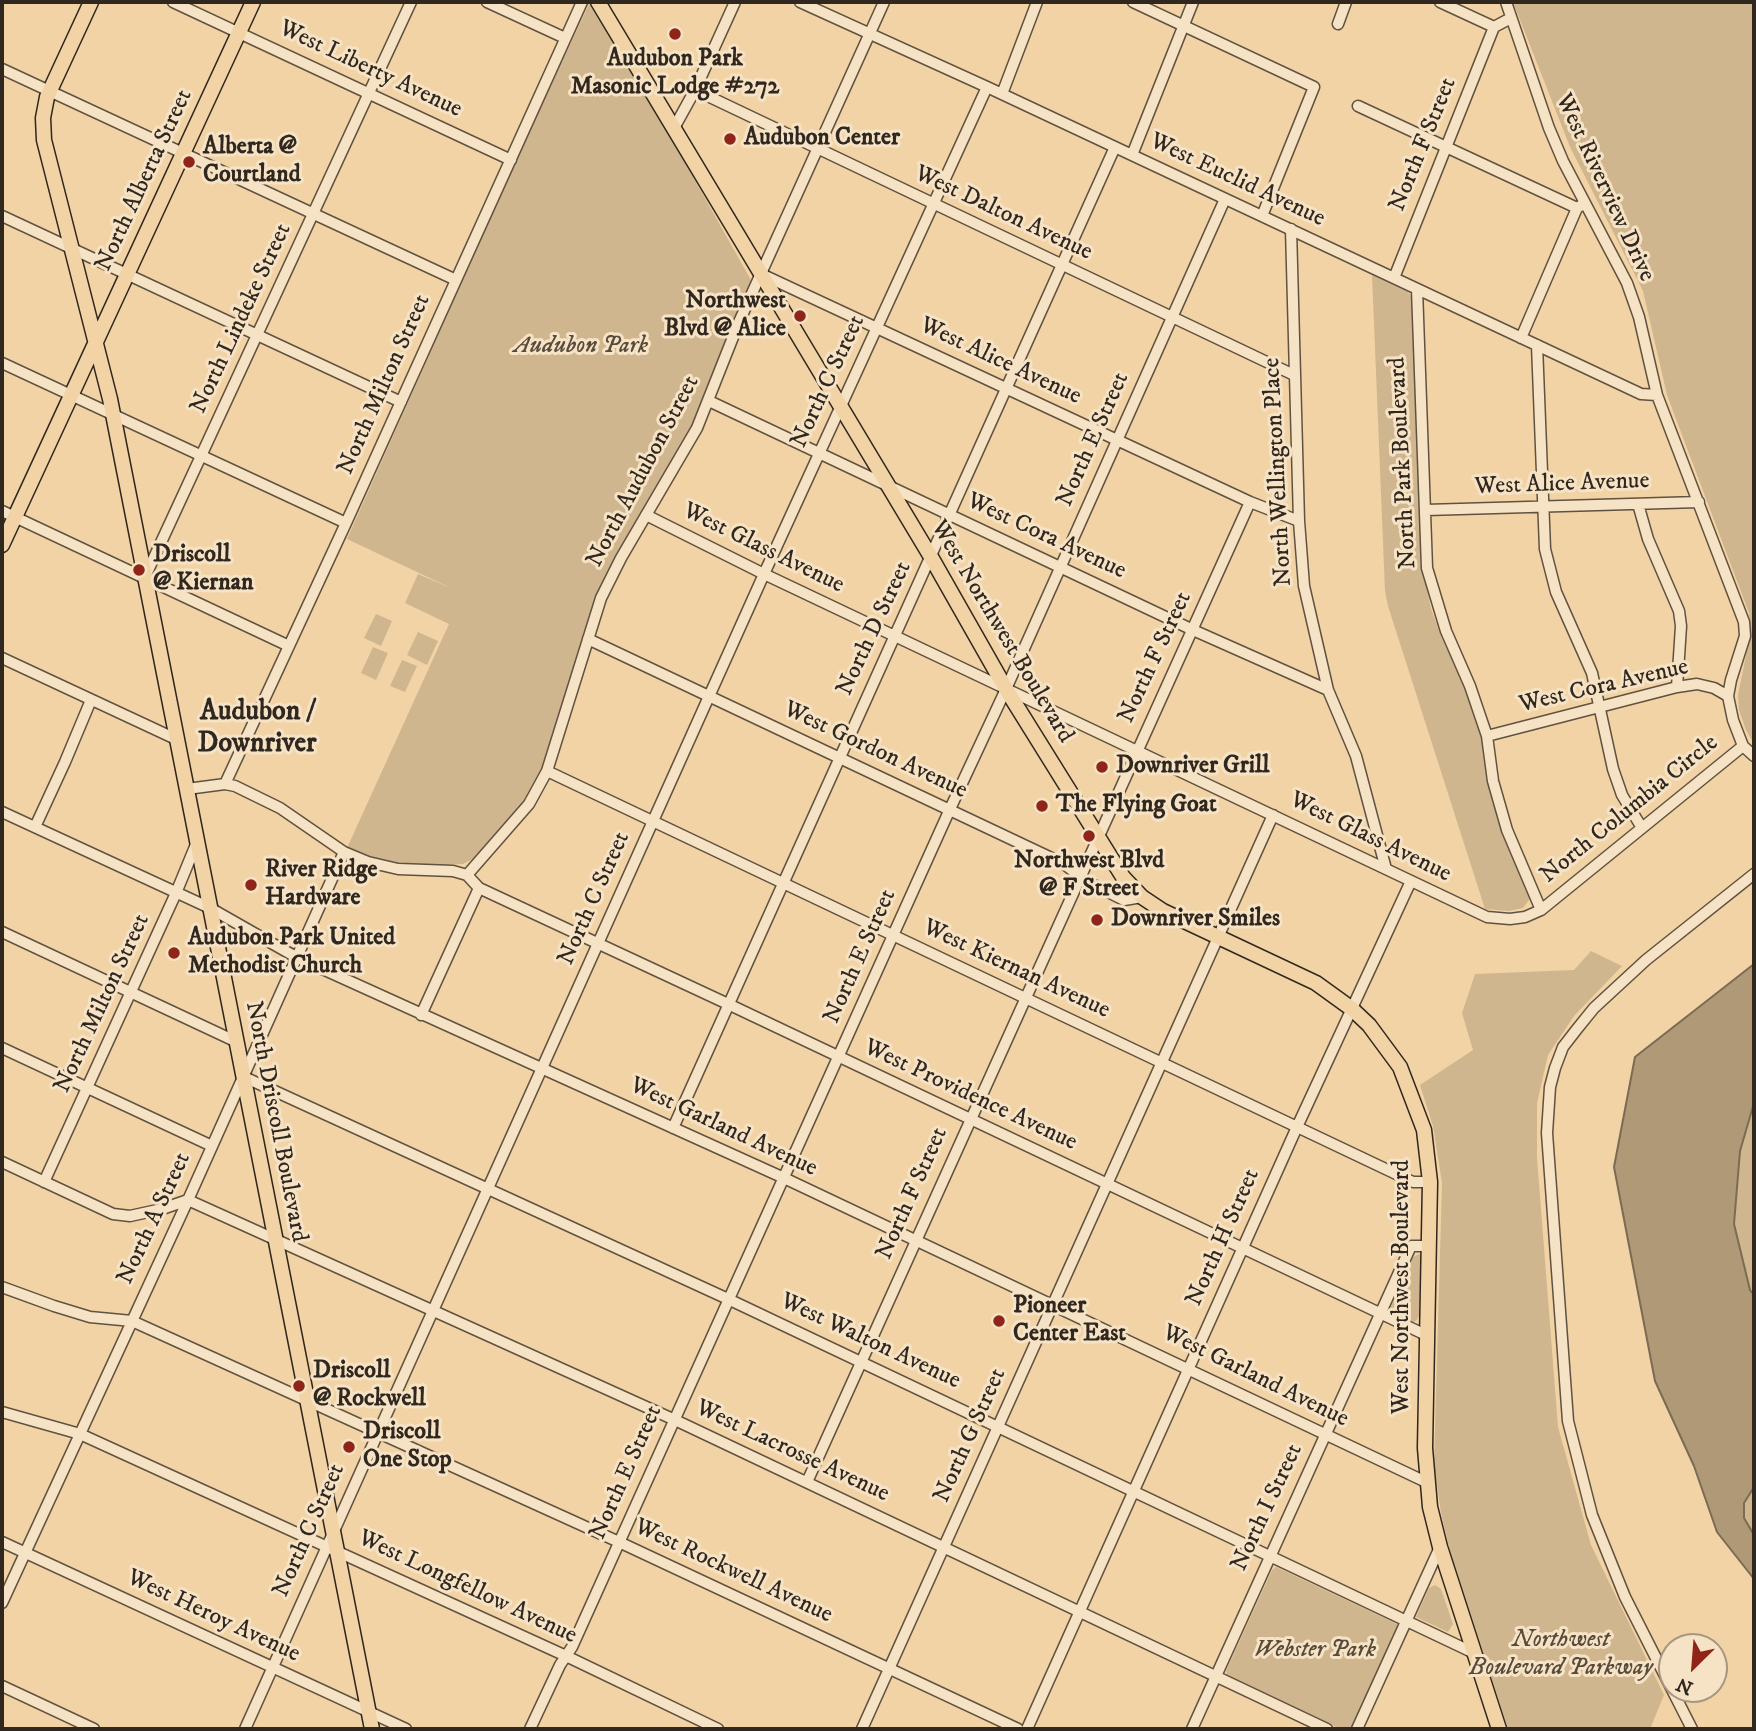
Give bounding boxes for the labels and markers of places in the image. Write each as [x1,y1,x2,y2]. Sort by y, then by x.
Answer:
marker: Audubon Park Masonic Lodge #272 [667,26,683,42]
place label: Audubon Park Masonic Lodge #272 [571,46,779,102]
place label: Audubon Center [744,125,900,153]
marker: Audubon Center [722,131,738,147]
place label: Alberta @ Courtland [203,134,301,190]
marker: Alberta @ Courtland [181,154,197,170]
place label: Northwest Blvd @ Alice [664,288,786,344]
marker: Northwest Blvd @ Alice [792,308,808,324]
place label: Driscoll @ Kiernan [153,542,254,598]
marker: Driscoll @ Kiernan [131,562,147,578]
place label: Downriver Grill [1116,753,1269,781]
marker: Downriver Grill [1094,759,1110,775]
place label: The Flying Goat [1056,792,1217,820]
marker: The Flying Goat [1034,798,1050,814]
marker: Northwest Blvd @ F Street [1081,828,1097,844]
place label: Northwest Blvd @ F Street [1014,848,1164,904]
place label: River Ridge Hardware [265,857,377,913]
marker: River Ridge Hardware [243,877,259,893]
place label: Downriver Smiles [1111,906,1280,934]
marker: Downriver Smiles [1089,912,1105,928]
place label: Audubon Park United Methodist Church [188,925,395,981]
marker: Audubon Park United Methodist Church [166,945,182,961]
place label: Pioneer Center East [1013,1293,1126,1349]
marker: Pioneer Center East [991,1313,1007,1329]
place label: Driscoll @ Rockwell [313,1358,426,1414]
marker: Driscoll @ Rockwell [291,1378,307,1394]
place label: Driscoll One Stop [363,1419,452,1475]
marker: Driscoll One Stop [341,1439,357,1455]

